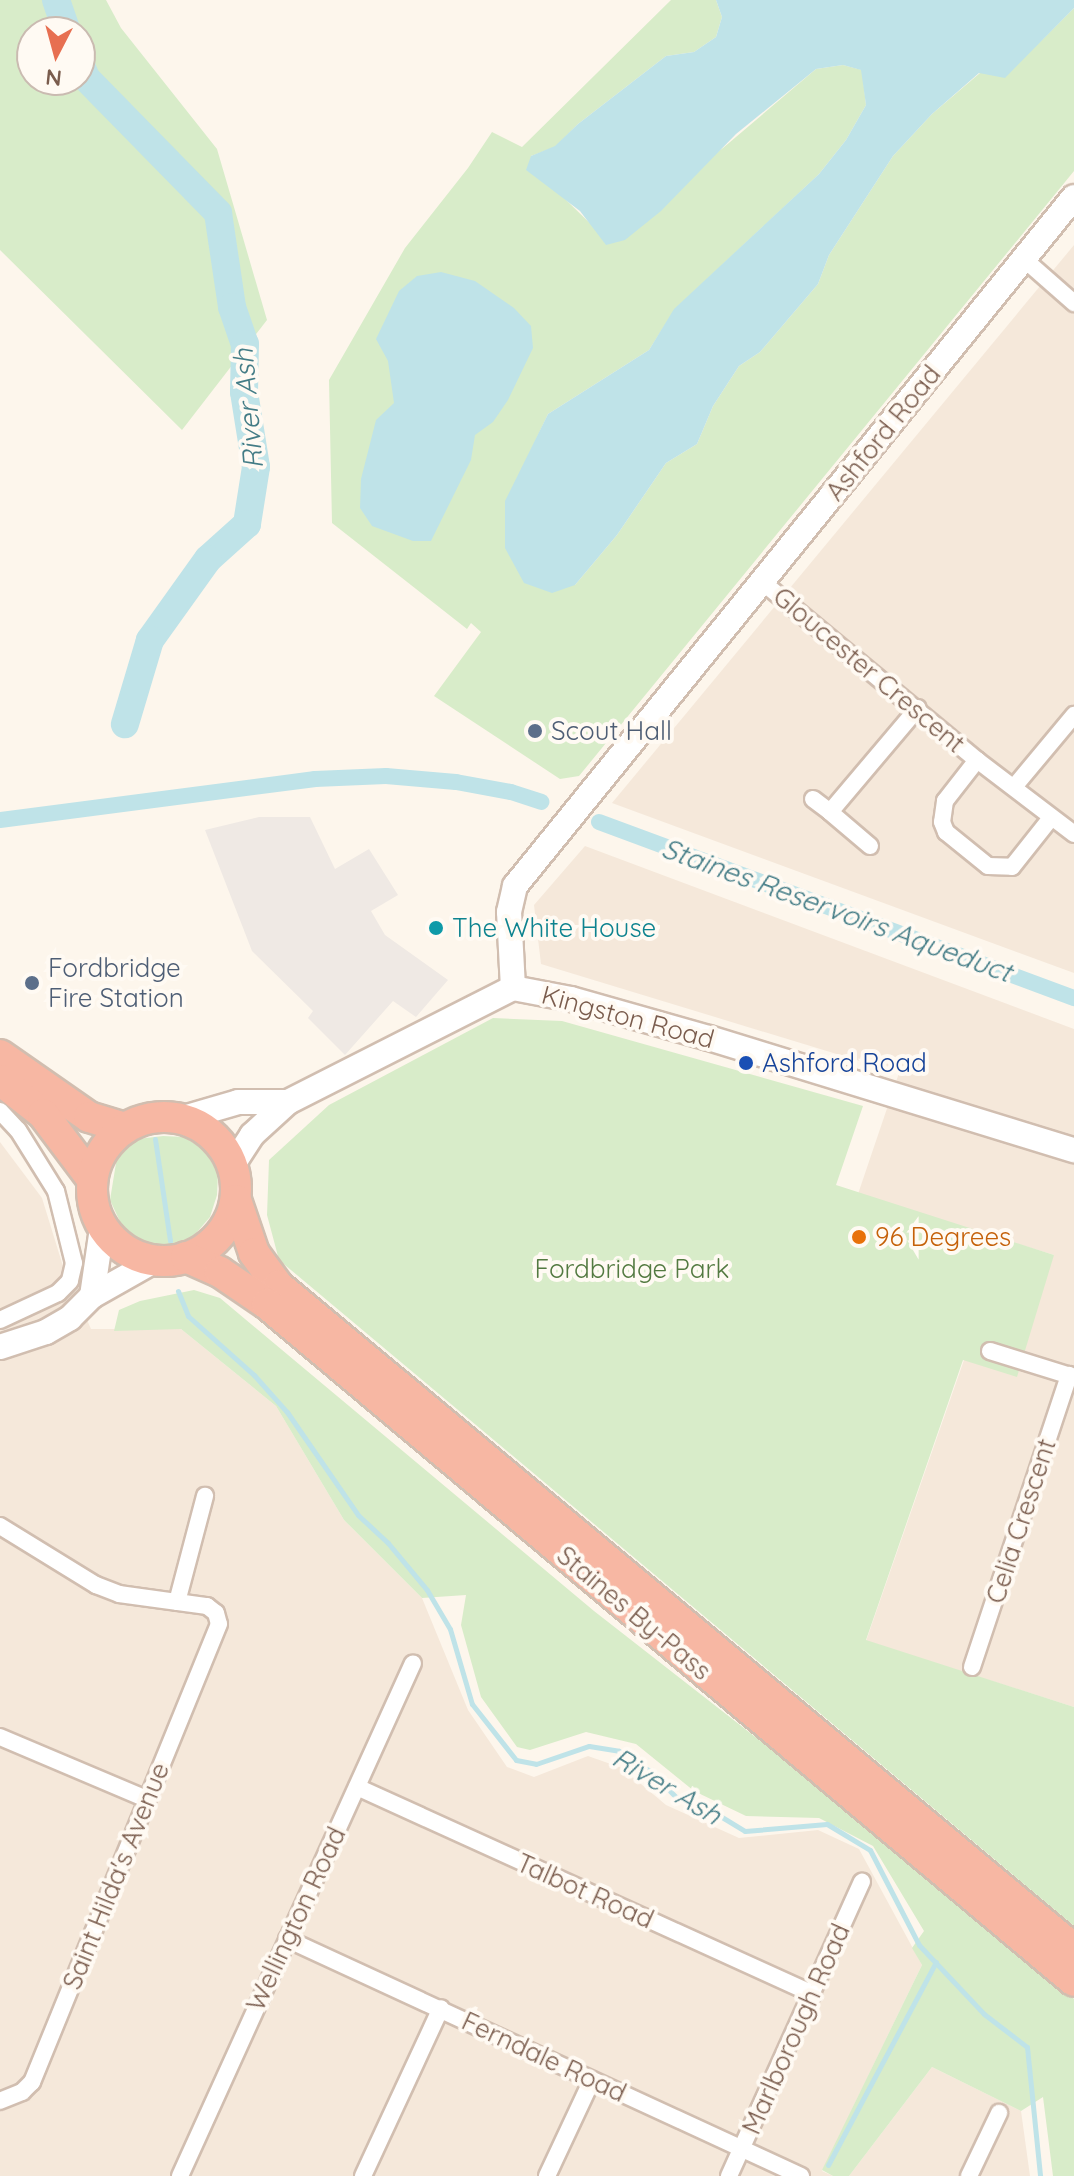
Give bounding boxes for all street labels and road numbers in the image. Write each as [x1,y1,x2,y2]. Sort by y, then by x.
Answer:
street label: Ashford Road [819,359,947,507]
street label: Gloucester Crescent [767,581,971,759]
street label: Kingston Road [538,979,718,1055]
street label: Celia Crescent [980,1435,1062,1607]
street label: Staines By-Pass [551,1540,717,1686]
street label: Saint Hilda's Avenue [56,1758,176,1994]
street label: Wellington Road [240,1822,352,2016]
street label: Talbot Road [512,1847,658,1935]
street label: Marlborough Road [736,1919,856,2139]
street label: Ferndale Road [457,2005,631,2109]

